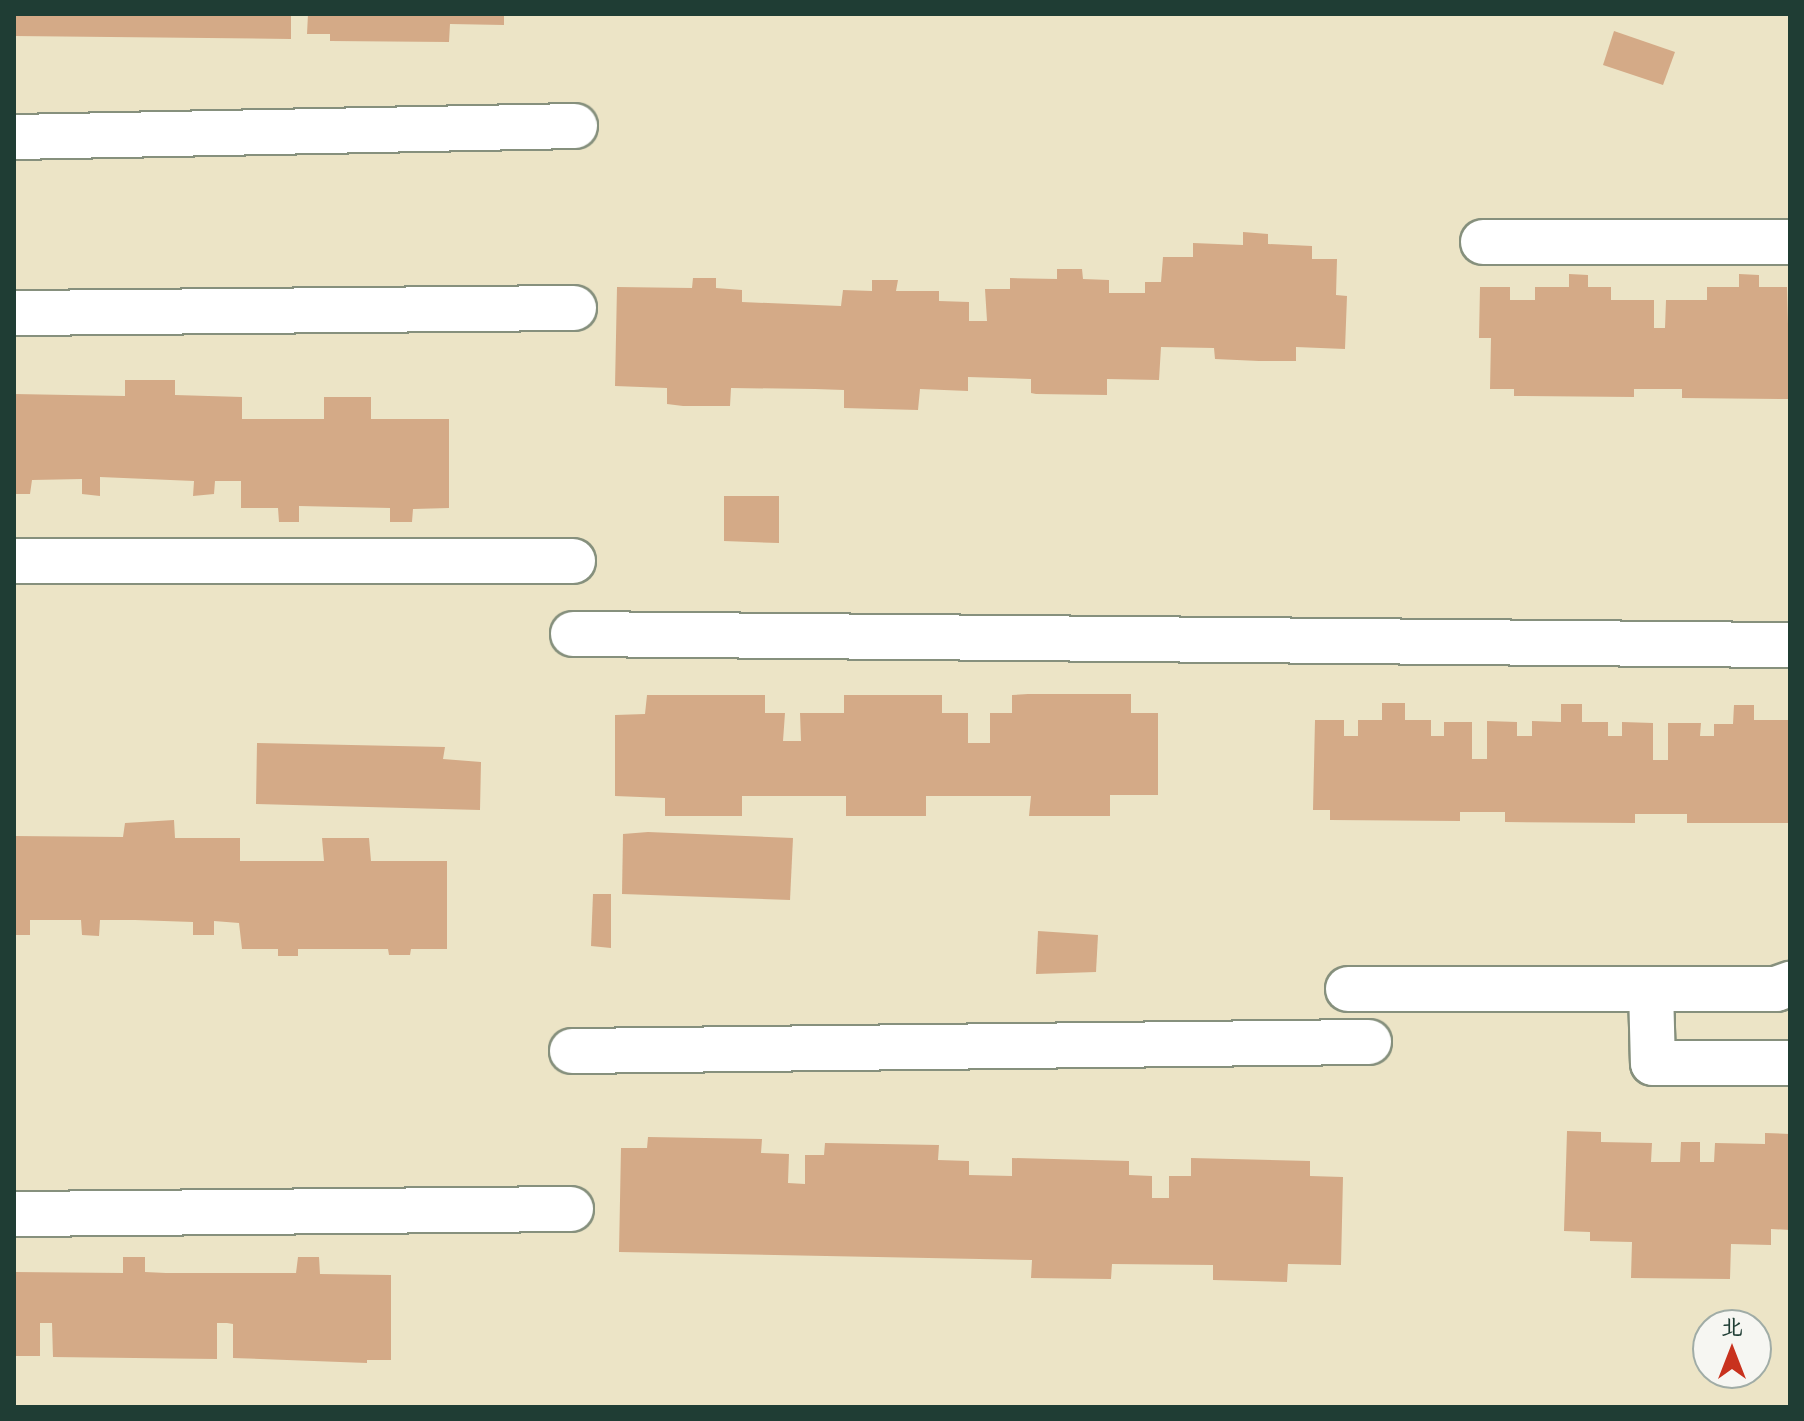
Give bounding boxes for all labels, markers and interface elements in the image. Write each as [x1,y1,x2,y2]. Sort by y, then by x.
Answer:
north arrow [1692,1309,1772,1389]
text: 北 [1721,1312,1743,1341]

